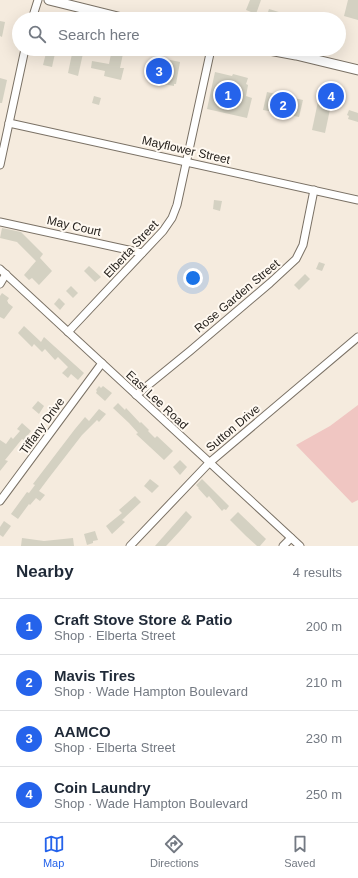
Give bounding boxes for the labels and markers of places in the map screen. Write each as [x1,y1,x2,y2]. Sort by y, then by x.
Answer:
pin: 3 [146,56,172,86]
pin: 1 [215,80,241,110]
pin: 4 [318,81,344,111]
pin: 2 [270,90,296,120]

